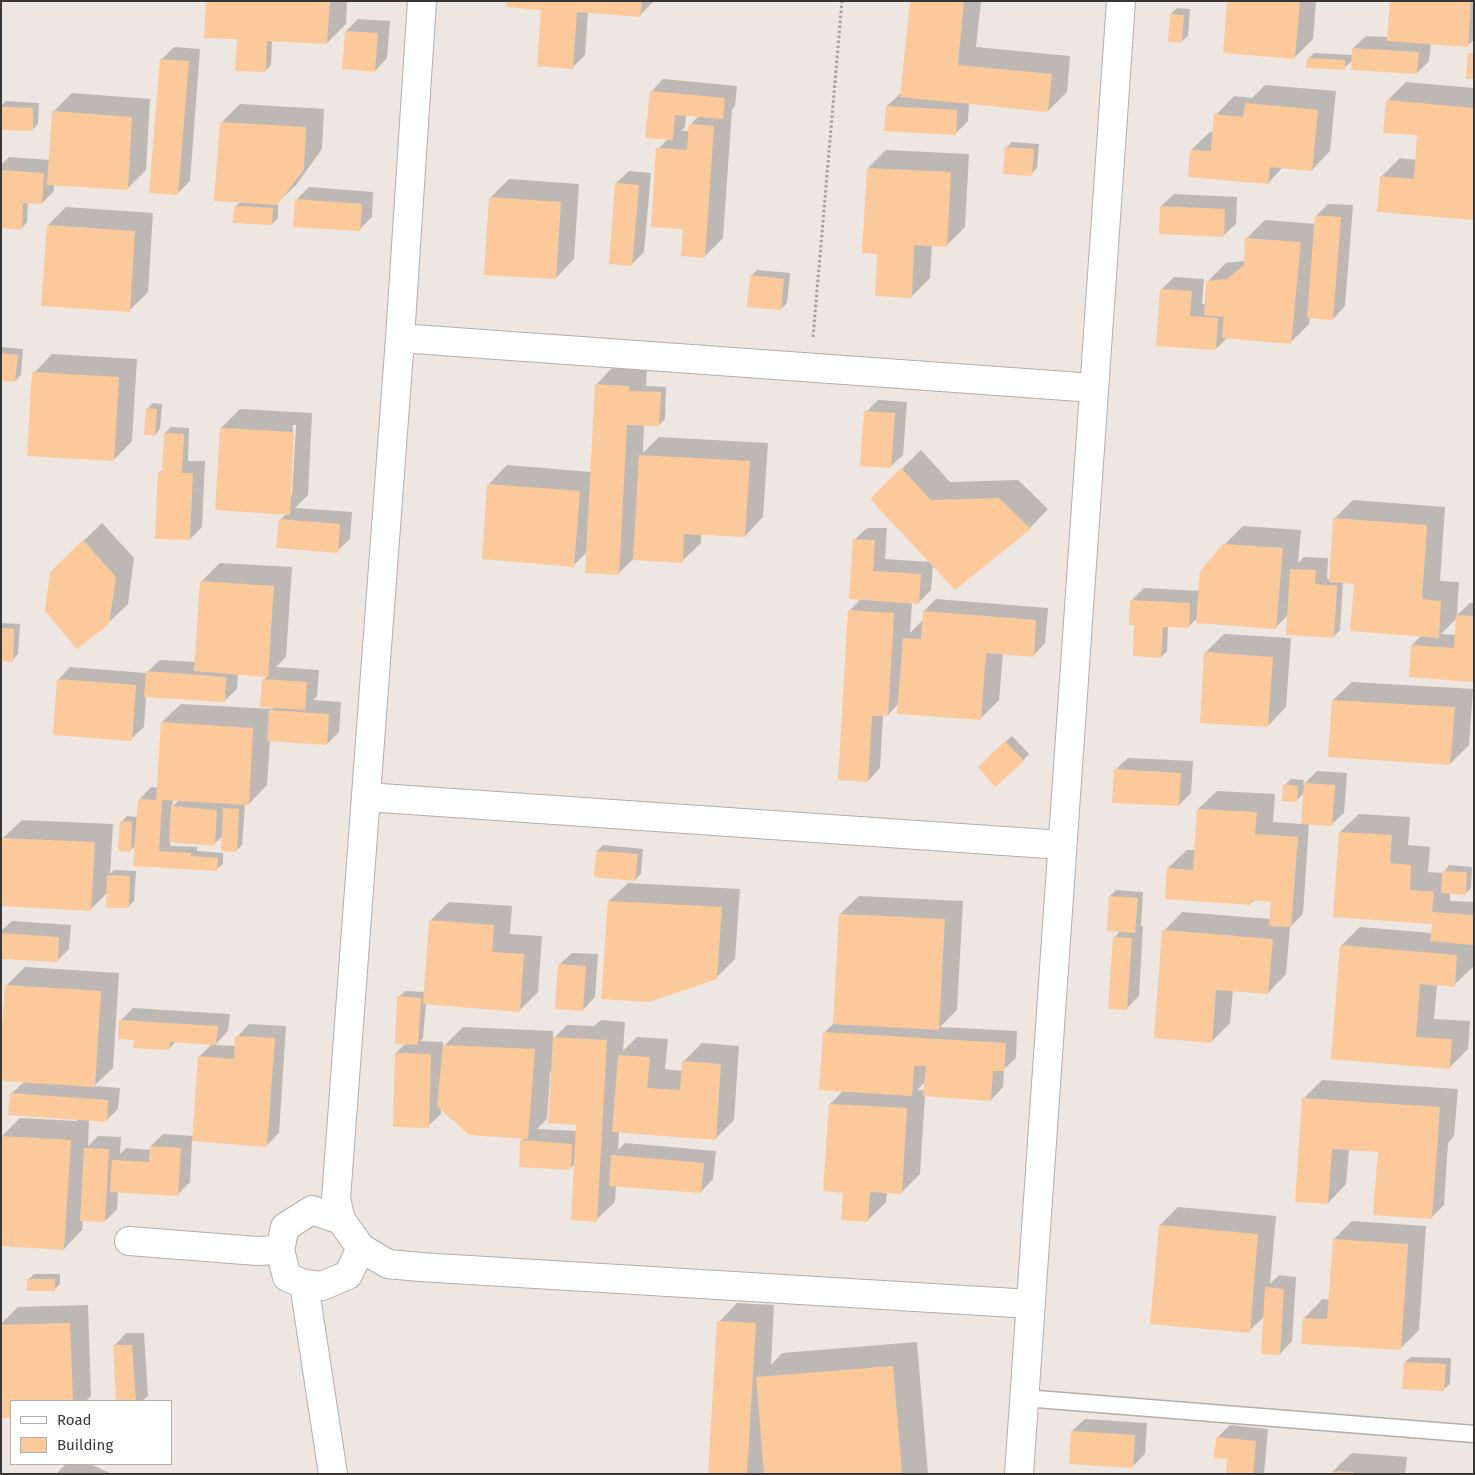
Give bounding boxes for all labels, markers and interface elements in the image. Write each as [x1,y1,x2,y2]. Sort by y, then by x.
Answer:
legend [10,1400,172,1465]
text: Road [57,1411,92,1429]
text: Building [57,1436,113,1454]

